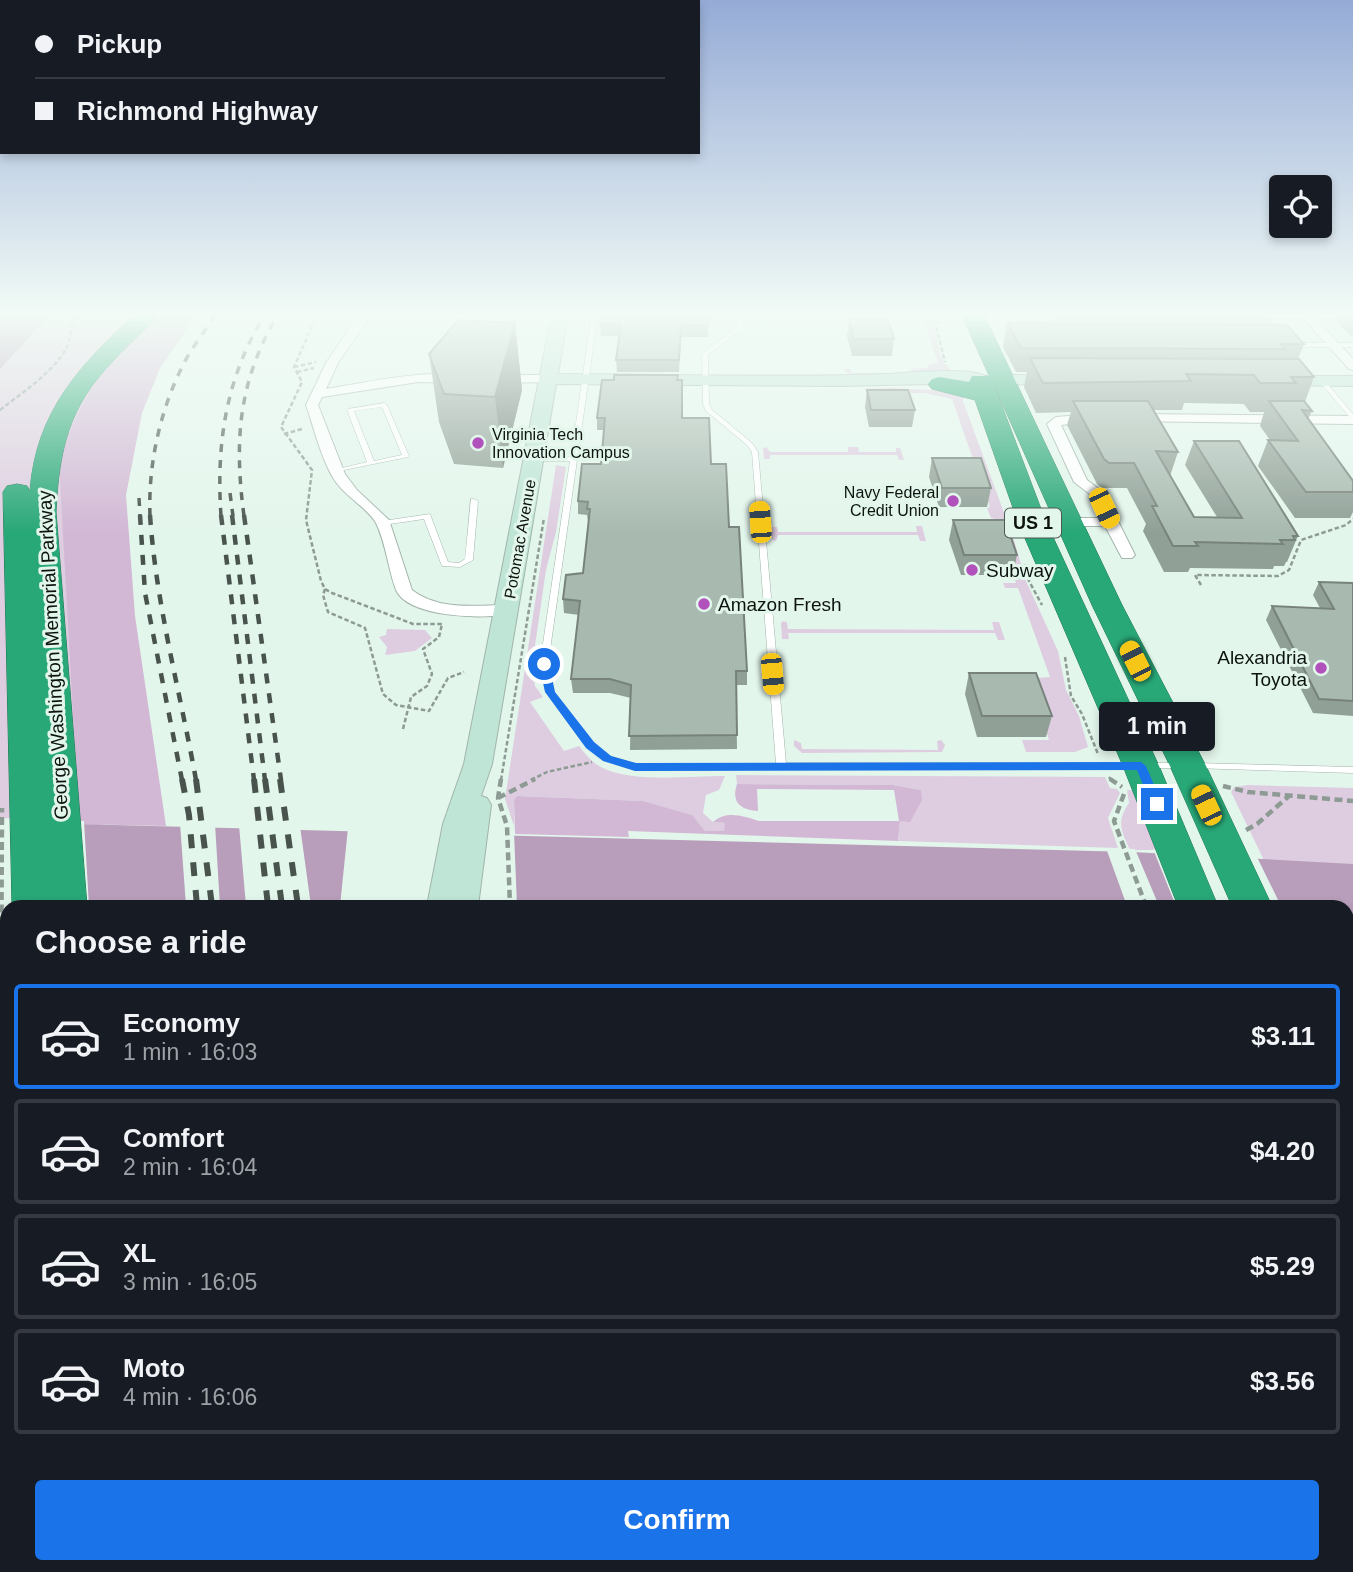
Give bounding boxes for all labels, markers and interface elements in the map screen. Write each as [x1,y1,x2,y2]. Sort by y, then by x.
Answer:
text: Pickup [77,29,162,59]
text: Richmond Highway [77,96,318,126]
map controls [1269,175,1332,238]
button: locate [1269,175,1332,238]
place label: Virginia Tech Innovation Campus [492,426,630,461]
marker: Virginia Tech Innovation Campus [470,435,486,451]
street label: Potomac Avenue [501,478,539,600]
place label: Navy Federal Credit Union [844,484,939,519]
car [1086,485,1123,531]
street label: George Washington Memorial Parkway [34,489,72,820]
marker: Navy Federal Credit Union [945,493,961,509]
car [749,500,772,544]
road number: US 1 [1005,508,1061,538]
place label: Subway [986,560,1054,581]
marker: Subway [964,562,980,578]
place label: Amazon Fresh [718,594,842,615]
marker: Amazon Fresh [696,596,712,612]
car [1117,638,1154,684]
place label: Alexandria Toyota [1217,647,1307,690]
route start [528,648,560,680]
car [760,652,785,696]
marker: Alexandria Toyota [1313,660,1329,676]
callout: 1 min [1099,702,1215,752]
text: 1 min [1127,713,1187,739]
car [1188,782,1225,828]
route end [1141,788,1173,820]
text: Choose a ride [35,924,247,960]
icon: car [39,1005,102,1068]
text: Economy [123,1008,240,1038]
text: $3.11 [1251,1021,1315,1051]
text: 1 min · 16:03 [123,1039,257,1065]
icon: car [39,1120,102,1183]
text: Comfort [123,1123,224,1153]
text: $4.20 [1250,1136,1315,1166]
text: 2 min · 16:04 [123,1154,257,1180]
icon: car [39,1235,102,1298]
text: XL [123,1238,156,1268]
text: $5.29 [1250,1251,1315,1281]
text: 3 min · 16:05 [123,1269,257,1295]
icon: car [39,1350,102,1413]
text: Moto [123,1353,185,1383]
text: $3.56 [1250,1366,1315,1396]
text: 4 min · 16:06 [123,1384,257,1410]
button: Confirm [35,1480,1319,1560]

